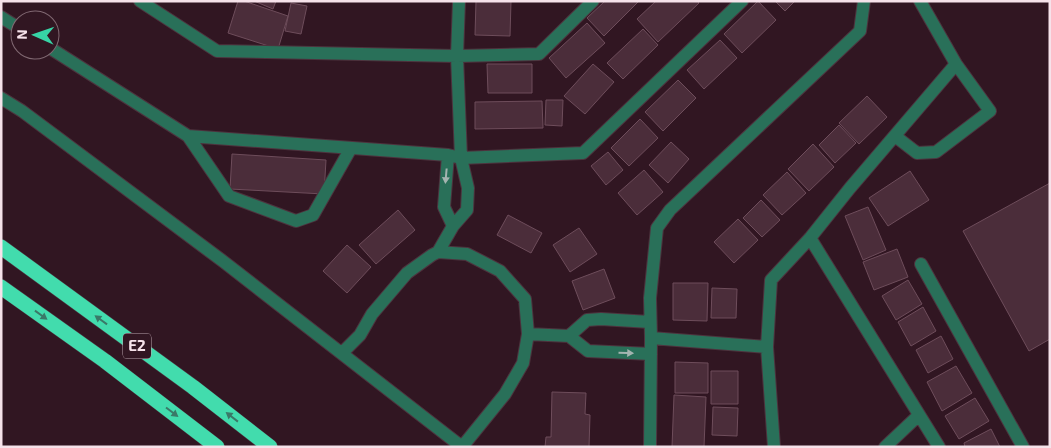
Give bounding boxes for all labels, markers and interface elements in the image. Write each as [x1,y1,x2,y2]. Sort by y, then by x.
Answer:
north arrow [10,10,60,60]
text: N [13,29,30,40]
one-way arrow [442,168,450,184]
one-way arrow [34,310,48,320]
one-way arrow [94,315,108,325]
road number: E2 [123,334,151,358]
one-way arrow [618,350,634,358]
one-way arrow [165,407,179,417]
one-way arrow [225,412,239,422]

